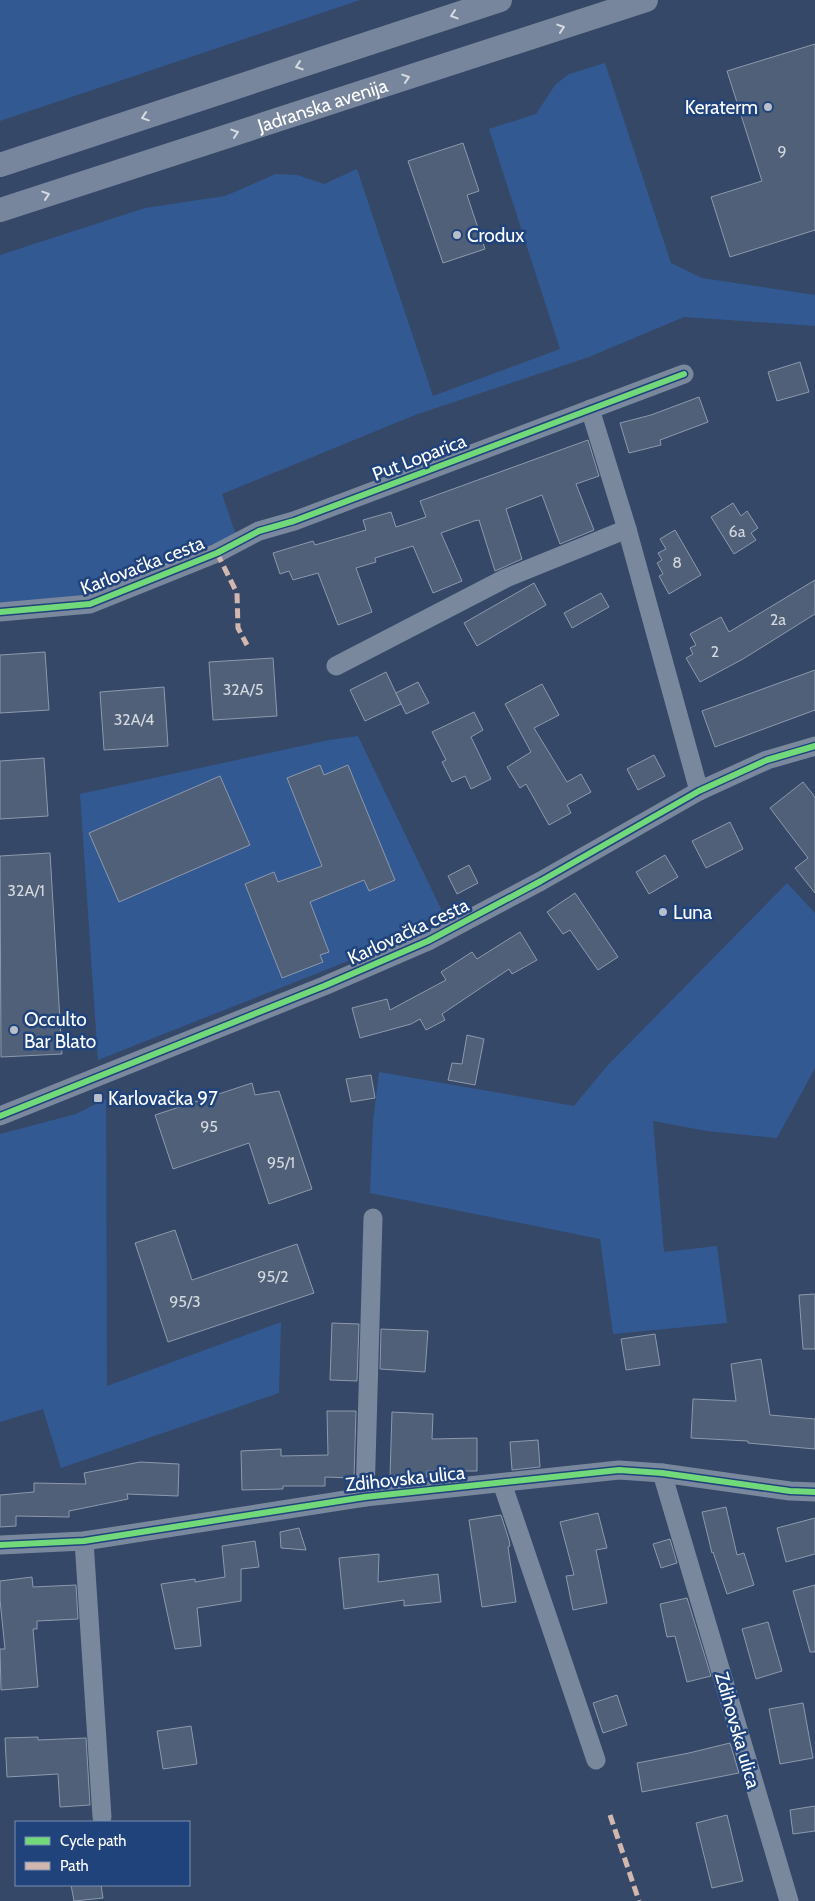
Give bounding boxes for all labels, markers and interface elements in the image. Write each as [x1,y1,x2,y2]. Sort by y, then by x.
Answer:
one-way arrow [450,10,458,20]
one-way arrow [556,23,564,33]
one-way arrow [296,60,304,70]
one-way arrow [401,73,410,83]
street label: Jadranska avenija [254,74,390,138]
place label: Keraterm [685,96,758,119]
marker: Keraterm [762,101,774,113]
one-way arrow [141,111,150,121]
one-way arrow [230,129,238,139]
house number: 9 [777,142,787,161]
one-way arrow [42,191,50,201]
place label: Crodux [467,224,524,247]
marker: Crodux [451,229,463,241]
street label: Put Loparica [369,429,469,486]
house number: 6a [729,522,746,541]
street label: Karlovačka cesta [77,531,207,600]
house number: 8 [672,553,682,572]
house number: 2a [770,610,786,629]
house number: 2 [711,642,719,661]
house number: 32A/5 [223,680,263,699]
house number: 32A/4 [114,710,154,729]
house number: 32A/1 [7,881,45,900]
street label: Karlovačka cesta [344,893,472,970]
place label: Luna [673,901,712,924]
marker: Luna [657,906,669,918]
place label: Occulto Bar Blato [24,1008,96,1053]
marker: Occulto Bar Blato [8,1024,20,1036]
place label: Karlovačka 97 [108,1087,218,1110]
marker: Karlovačka 97 [92,1092,104,1104]
house number: 95 [200,1117,218,1136]
house number: 95/1 [267,1153,295,1172]
house number: 95/2 [257,1267,289,1286]
house number: 95/3 [169,1292,201,1311]
street label: Zdihovska ulica [344,1461,466,1496]
street label: Zdihovska ulica [710,1669,765,1791]
legend [15,1821,190,1886]
text: Cycle path [60,1832,126,1850]
text: Path [60,1857,89,1875]

